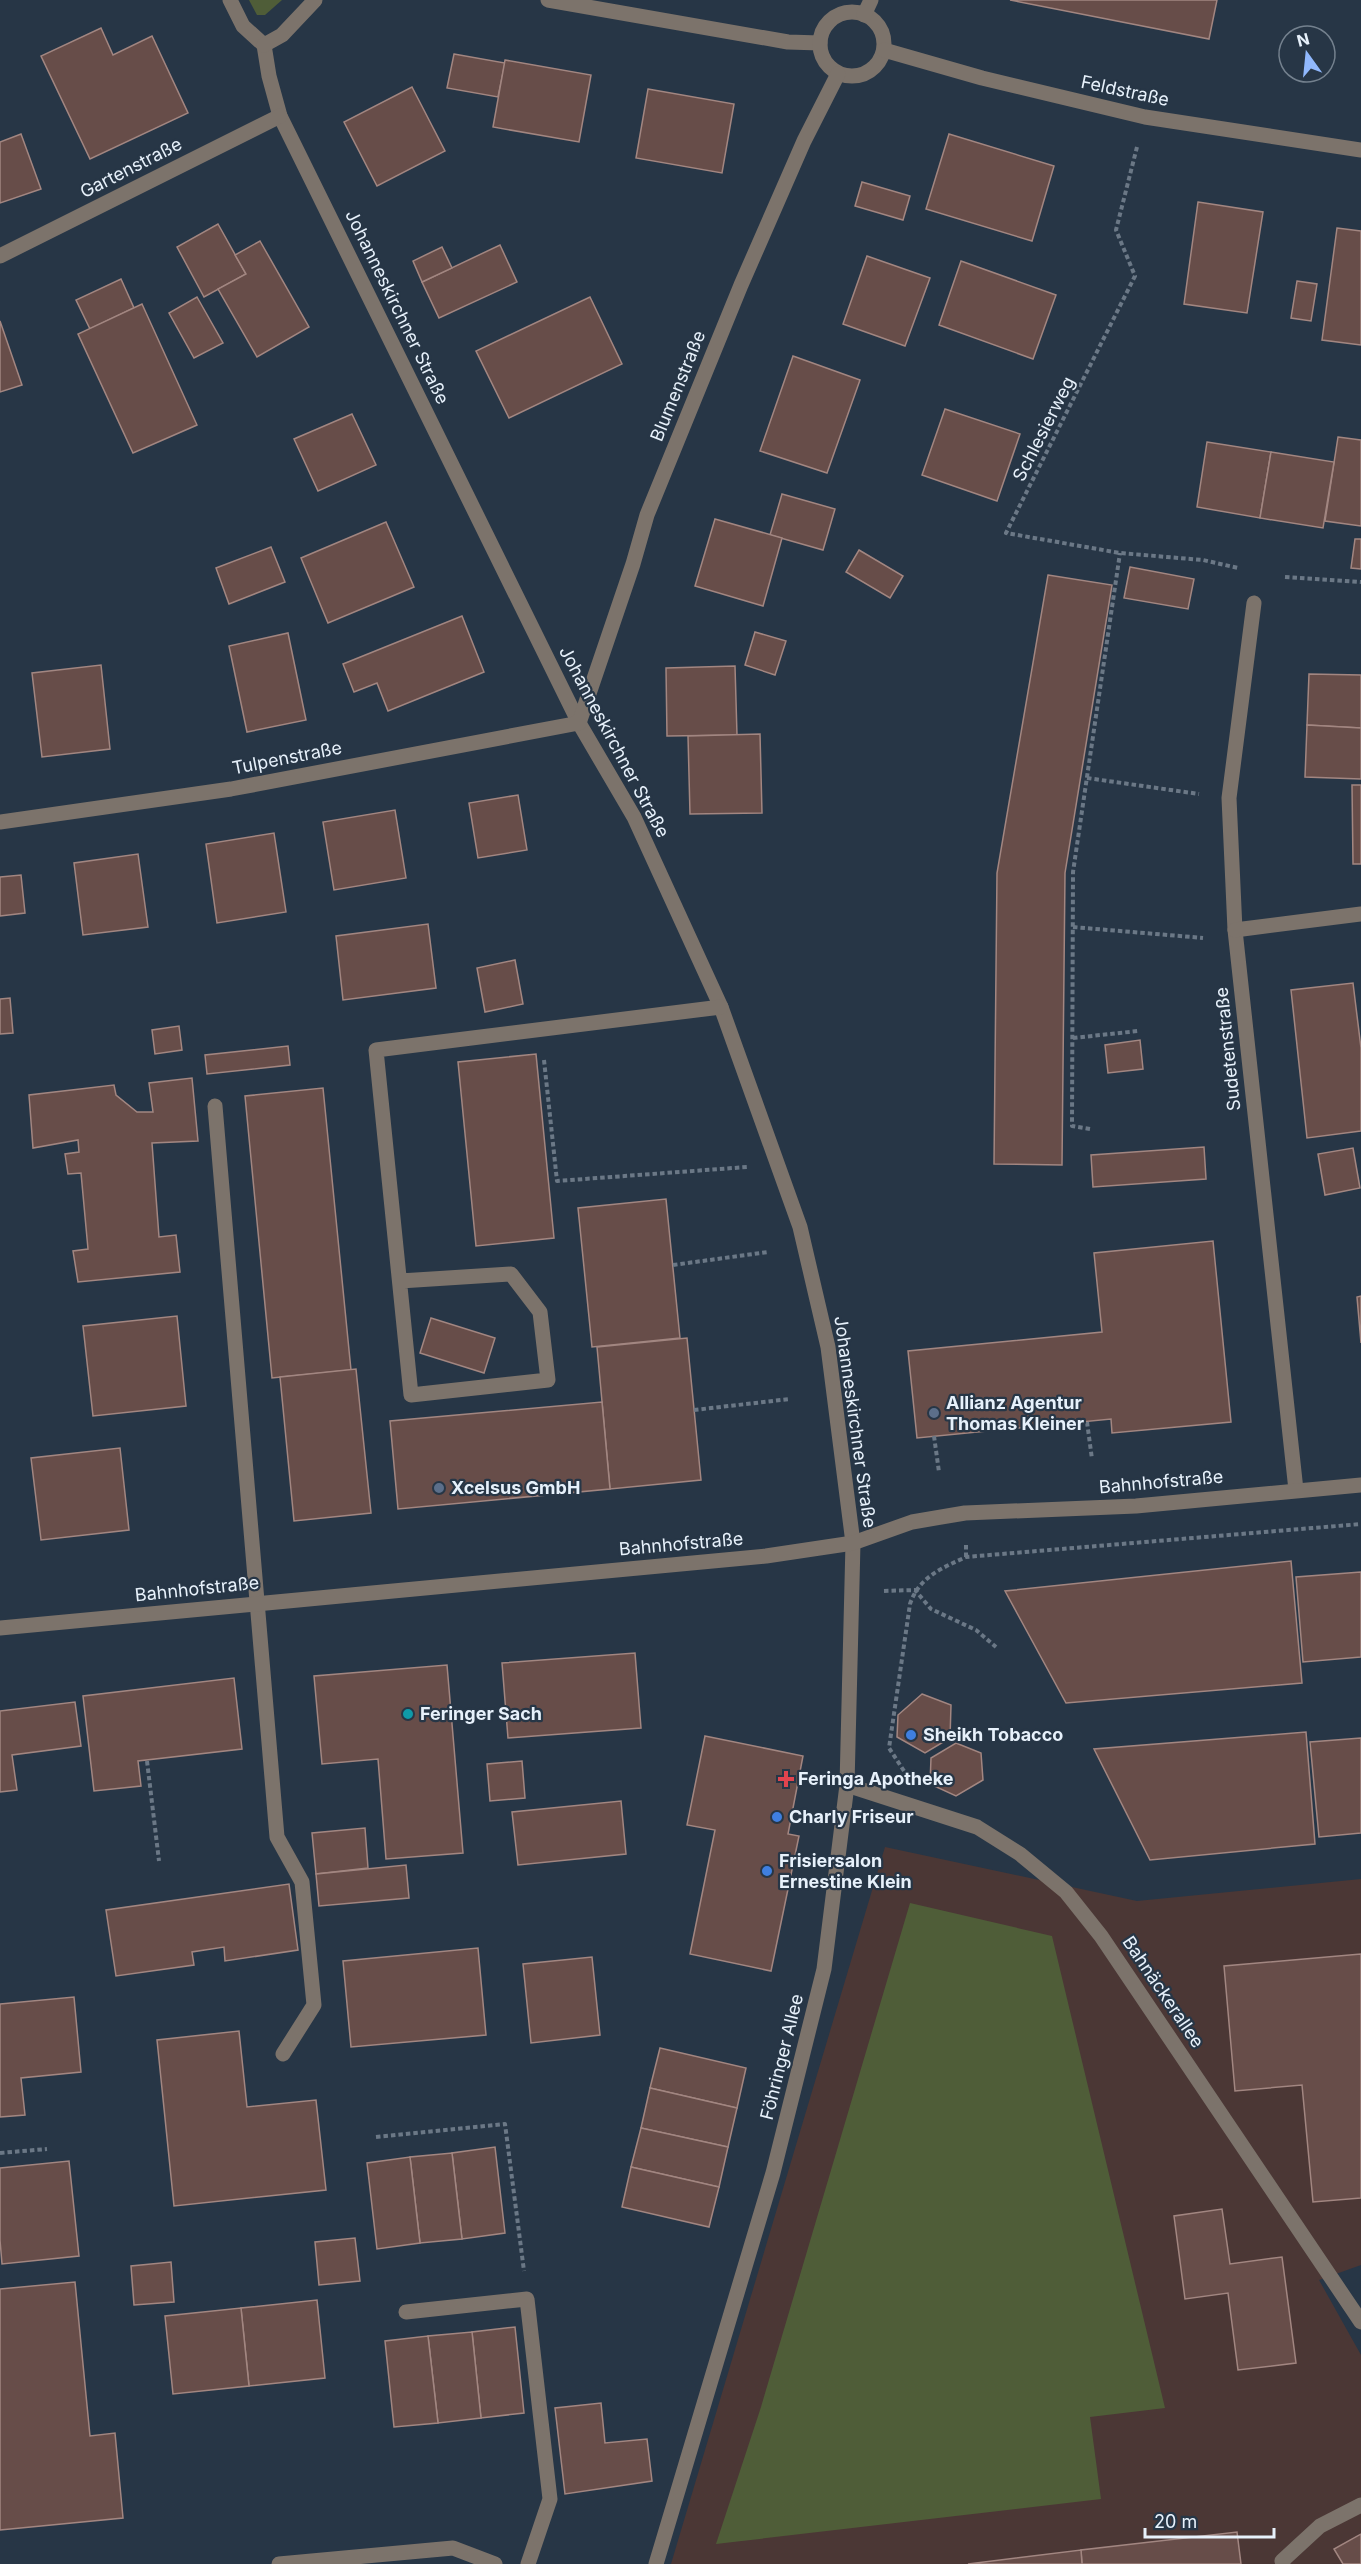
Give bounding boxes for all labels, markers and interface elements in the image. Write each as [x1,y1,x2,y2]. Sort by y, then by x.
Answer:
north arrow [1277,24,1337,84]
text: N [1295,28,1312,51]
street label: Feldstraße [1079,71,1171,110]
street label: Gartenstraße [76,133,185,202]
street label: Johanneskirchner Straße [341,206,454,407]
street label: Blumenstraße [646,327,709,444]
street label: Schlesierweg [1008,373,1079,485]
street label: Johanneskirchner Straße [555,643,674,841]
street label: Tulpenstraße [230,737,344,778]
street label: Sudetenstraße [1211,986,1244,1112]
street label: Johanneskirchner Straße [830,1315,881,1529]
place label: Allianz Agentur Thomas Kleiner [946,1392,1084,1434]
marker: Allianz Agentur Thomas Kleiner [927,1406,941,1420]
street label: Bahnhofstraße [1098,1466,1224,1497]
place label: Xcelsus GmbH [451,1477,580,1498]
marker: Xcelsus GmbH [432,1481,446,1495]
street label: Bahnhofstraße [618,1528,744,1559]
street label: Bahnhofstraße [134,1572,260,1605]
place label: Feringer Sach [420,1703,542,1724]
marker: Feringer Sach [401,1707,415,1721]
place label: Sheikh Tobacco [923,1724,1063,1745]
marker: Sheikh Tobacco [904,1728,918,1742]
place label: Feringa Apotheke [798,1768,954,1789]
marker: Feringa Apotheke [779,1772,793,1786]
place label: Charly Friseur [789,1806,914,1827]
marker: Charly Friseur [770,1810,784,1824]
place label: Frisiersalon Ernestine Klein [779,1850,912,1892]
marker: Frisiersalon Ernestine Klein [760,1864,774,1878]
street label: Bahnäckerallee [1118,1932,1209,2052]
street label: Föhringer Allee [756,1992,807,2122]
scale bar [1145,2501,1274,2539]
text: 20 m [1154,2511,1197,2532]

